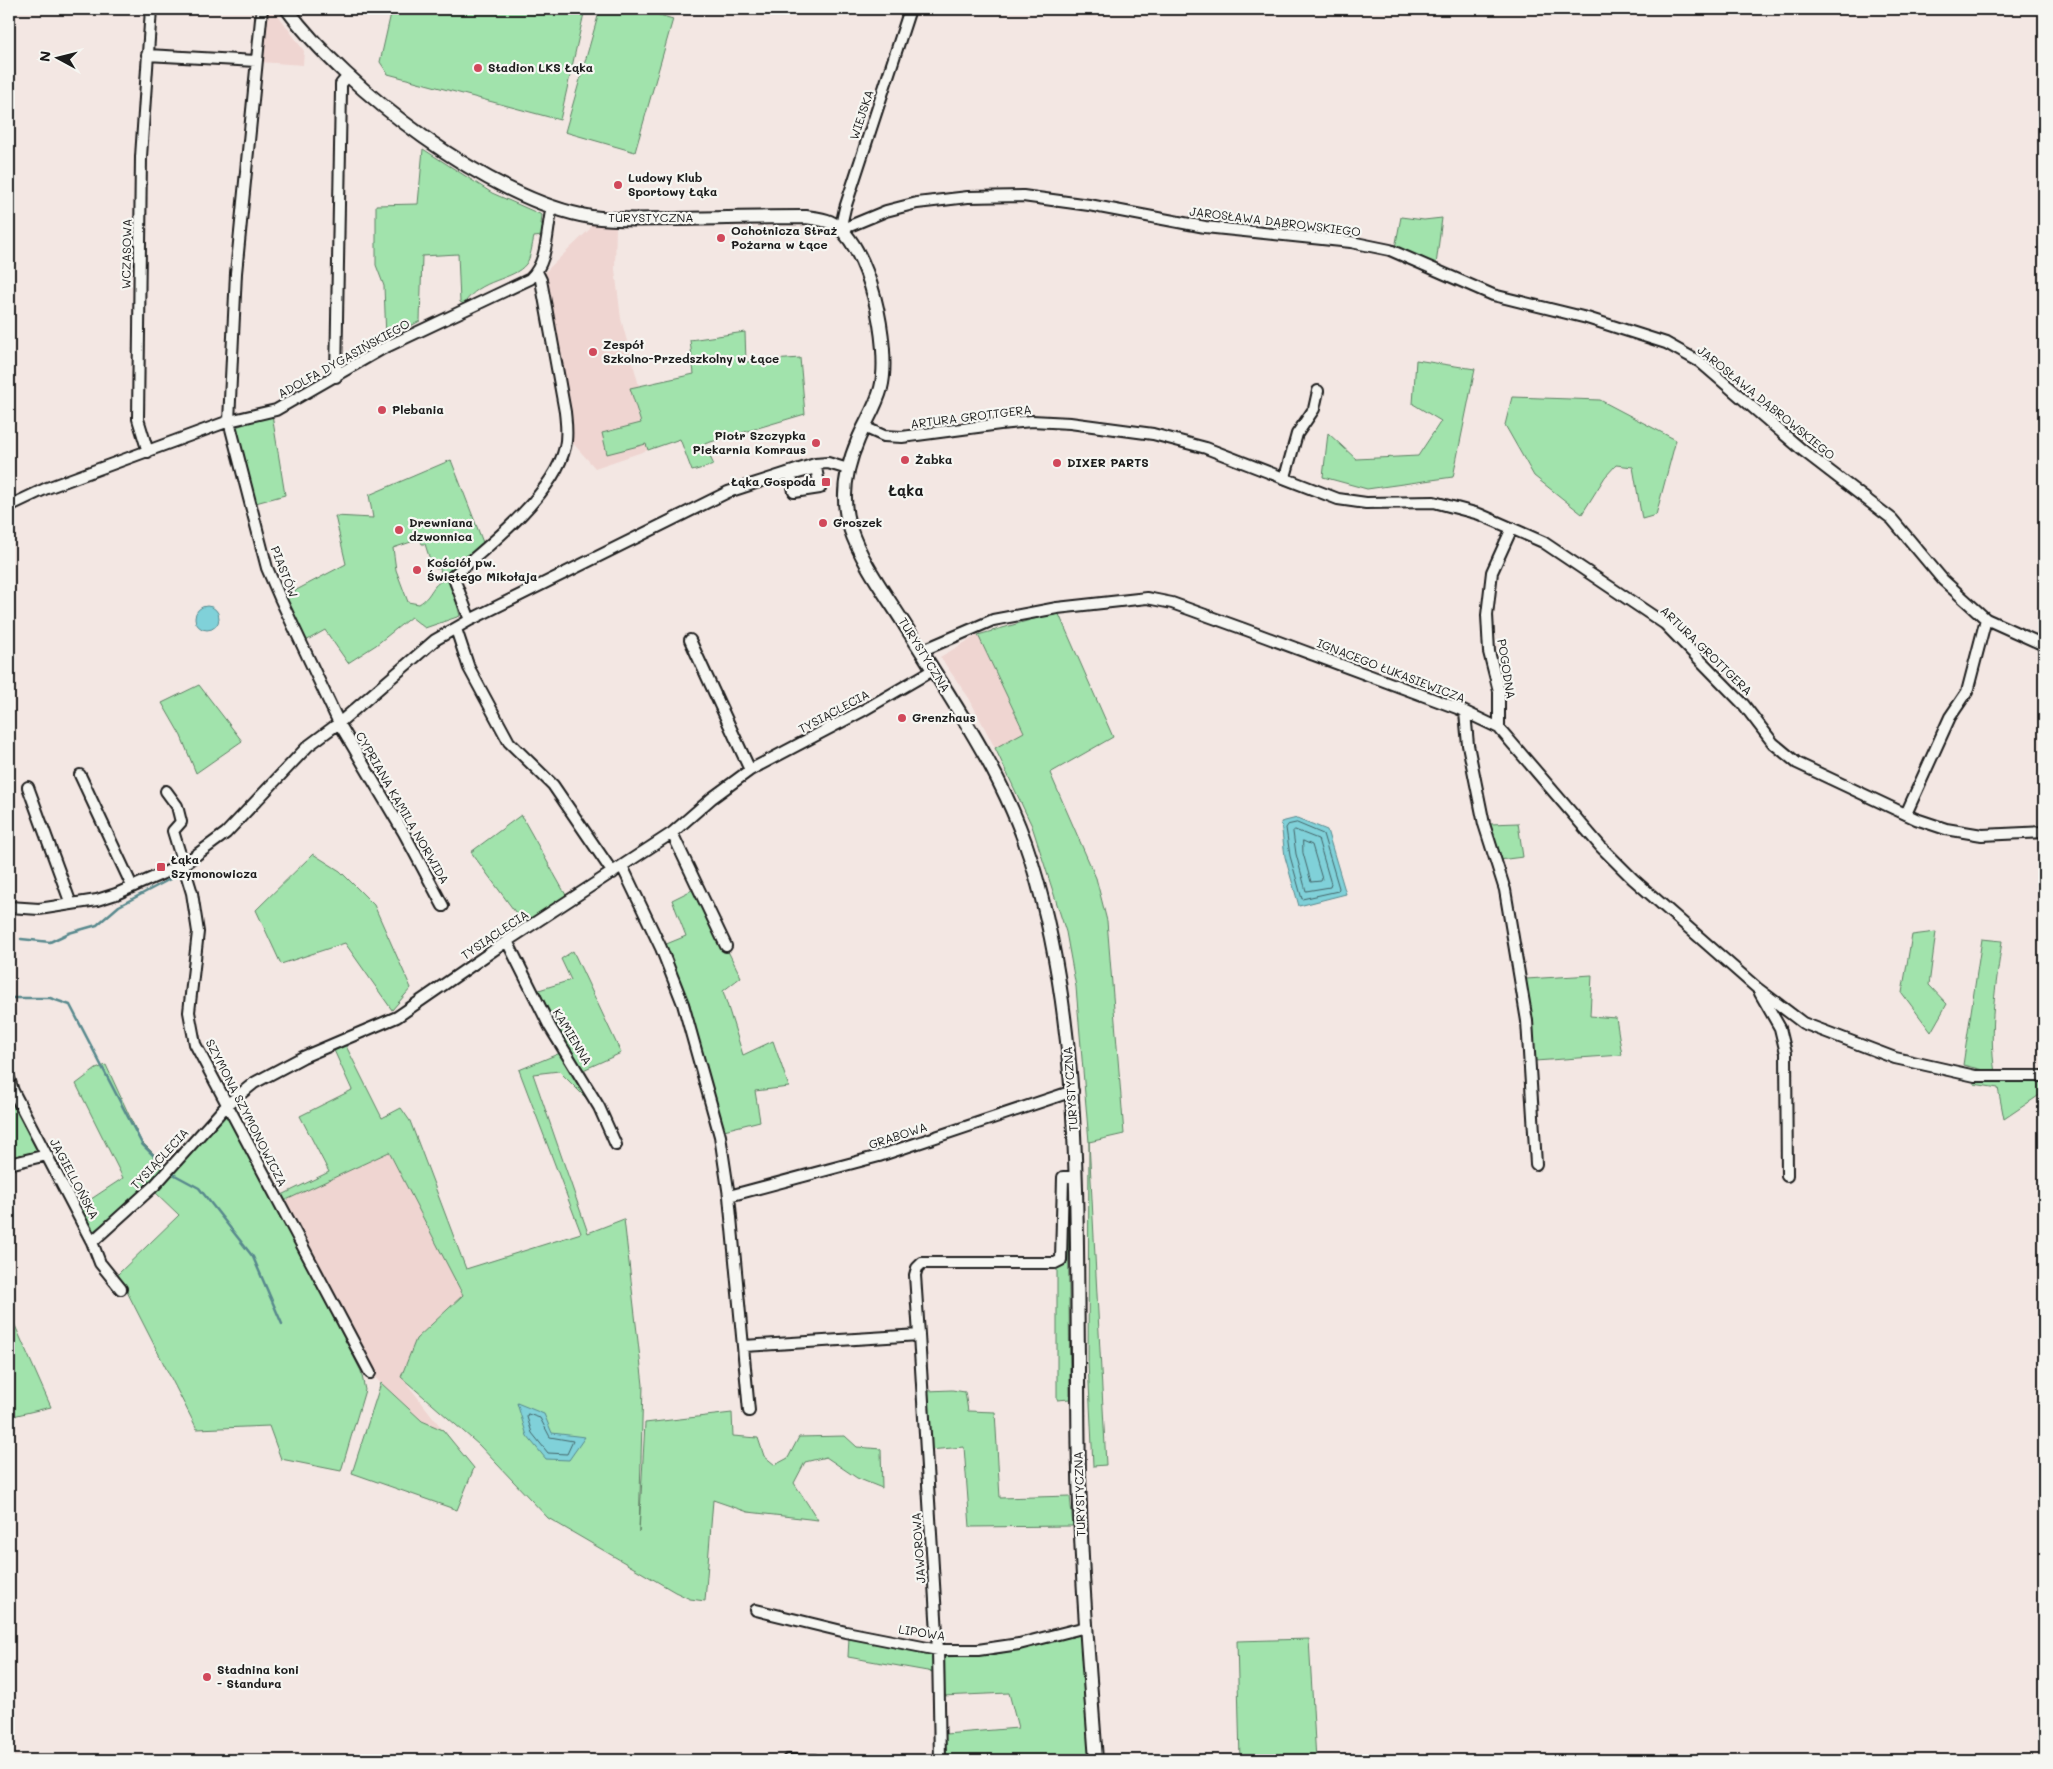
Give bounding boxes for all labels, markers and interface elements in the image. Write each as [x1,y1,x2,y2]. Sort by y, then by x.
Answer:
north arrow [32,32,82,82]
text: N [35,50,55,63]
place label: Stadion LKS Łąka [488,59,593,75]
marker: Stadion LKS Łąka [472,62,484,74]
street label: WIEJSKA [845,88,877,142]
place label: Ludowy Klub Sportowy Łąka [628,169,717,199]
marker: Ludowy Klub Sportowy Łąka [612,179,624,191]
street label: JAROSŁAWA DĄBROWSKIEGO [1189,203,1362,239]
street label: TURYSTYCZNA [608,209,694,225]
street label: WCZASOWA [117,219,135,289]
place label: Ochotnicza Straż Pożarna w Łące [731,222,838,252]
marker: Ochotnicza Straż Pożarna w Łące [715,232,727,244]
street label: ADOLFA DYGASIŃSKIEGO [275,315,412,401]
place label: Zespół Szkolno-Przedszkolny w Łące [603,336,779,366]
street label: JAROSŁAWA DĄBROWSKIEGO [1695,342,1839,463]
marker: Zespół Szkolno-Przedszkolny w Łące [587,346,599,358]
place label: Plebania [392,401,444,417]
street label: ARTURA GROTTGERA [909,401,1032,431]
marker: Plebania [376,404,388,416]
place label: Piotr Szczypka Piekarnia Komraus [693,427,806,457]
marker: Piotr Szczypka Piekarnia Komraus [810,437,822,449]
place label: Żabka [915,451,952,467]
marker: Żabka [899,454,911,466]
place label: DIXER PARTS [1067,454,1149,470]
marker: DIXER PARTS [1051,457,1063,469]
place label: Łąka Gospoda [730,473,816,489]
marker: Łąka Gospoda [820,476,832,488]
district label: Łąka [887,480,924,500]
place label: Drewniana dzwonnica [409,514,473,544]
place label: Groszek [833,514,882,530]
marker: Groszek [817,517,829,529]
marker: Drewniana dzwonnica [393,524,405,536]
street label: PIASTÓW [268,544,302,600]
place label: Kościół pw. Świętego Mikołaja [427,554,537,584]
marker: Kościół pw. Świętego Mikołaja [411,564,423,576]
street label: ARTURA GROTTGERA [1657,602,1756,698]
street label: TURYSTYCZNA [895,614,954,695]
street label: IGNACEGO ŁUKASIEWICZA [1315,634,1468,706]
street label: POGODNA [1494,638,1520,700]
street label: TYSIĄCLECIA [795,686,872,736]
place label: Grenzhaus [912,709,976,725]
marker: Grenzhaus [896,712,908,724]
street label: CYPRIANA KAMILA NORWIDA [353,728,453,887]
place label: Łąka Szymonowicza [170,851,257,881]
marker: Łąka Szymonowicza [155,861,167,873]
street label: TYSIĄCLECIA [458,906,531,963]
street label: KAMIENNA [550,1005,596,1068]
street label: SZYMONA SZYMONOWICZA [203,1036,291,1189]
street label: TURYSTYCZNA [1059,1046,1081,1132]
street label: GRABOWA [866,1118,929,1152]
street label: TYSIĄCLECIA [127,1124,192,1192]
street label: JAGIELLOŃSKA [47,1135,103,1222]
street label: TURYSTYCZNA [1070,1451,1088,1537]
street label: JAWOROWA [908,1512,928,1584]
street label: LIPOWA [898,1620,947,1644]
place label: Stadnina koni - Standura [217,1661,299,1691]
marker: Stadnina koni - Standura [201,1671,213,1683]

